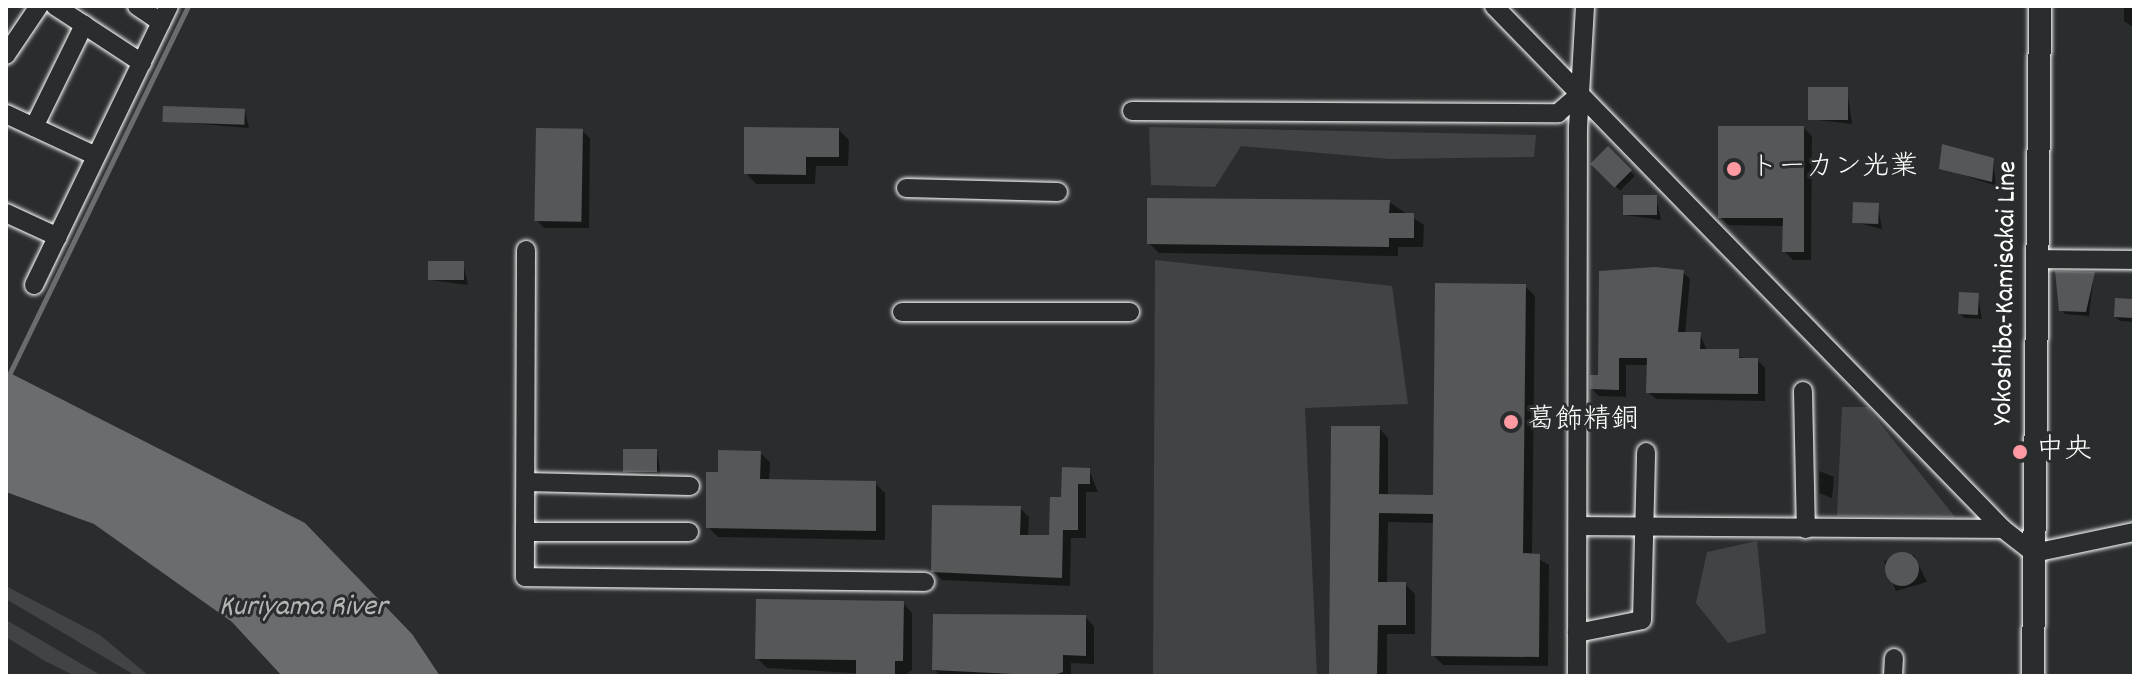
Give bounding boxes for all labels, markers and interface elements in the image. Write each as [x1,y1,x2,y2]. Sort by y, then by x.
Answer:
place label: トーカン光業 [1750,152,1918,186]
marker: トーカン光業 [1725,160,1743,178]
street label: Yokoshiba-Kamisakai Line [1988,160,2026,426]
place label: 葛飾精銅 [1527,405,1639,439]
marker: 葛飾精銅 [1502,413,1520,431]
place label: 中央 [2036,435,2092,469]
marker: 中央 [2011,443,2029,461]
water label: Kuriyama River [219,591,387,627]

